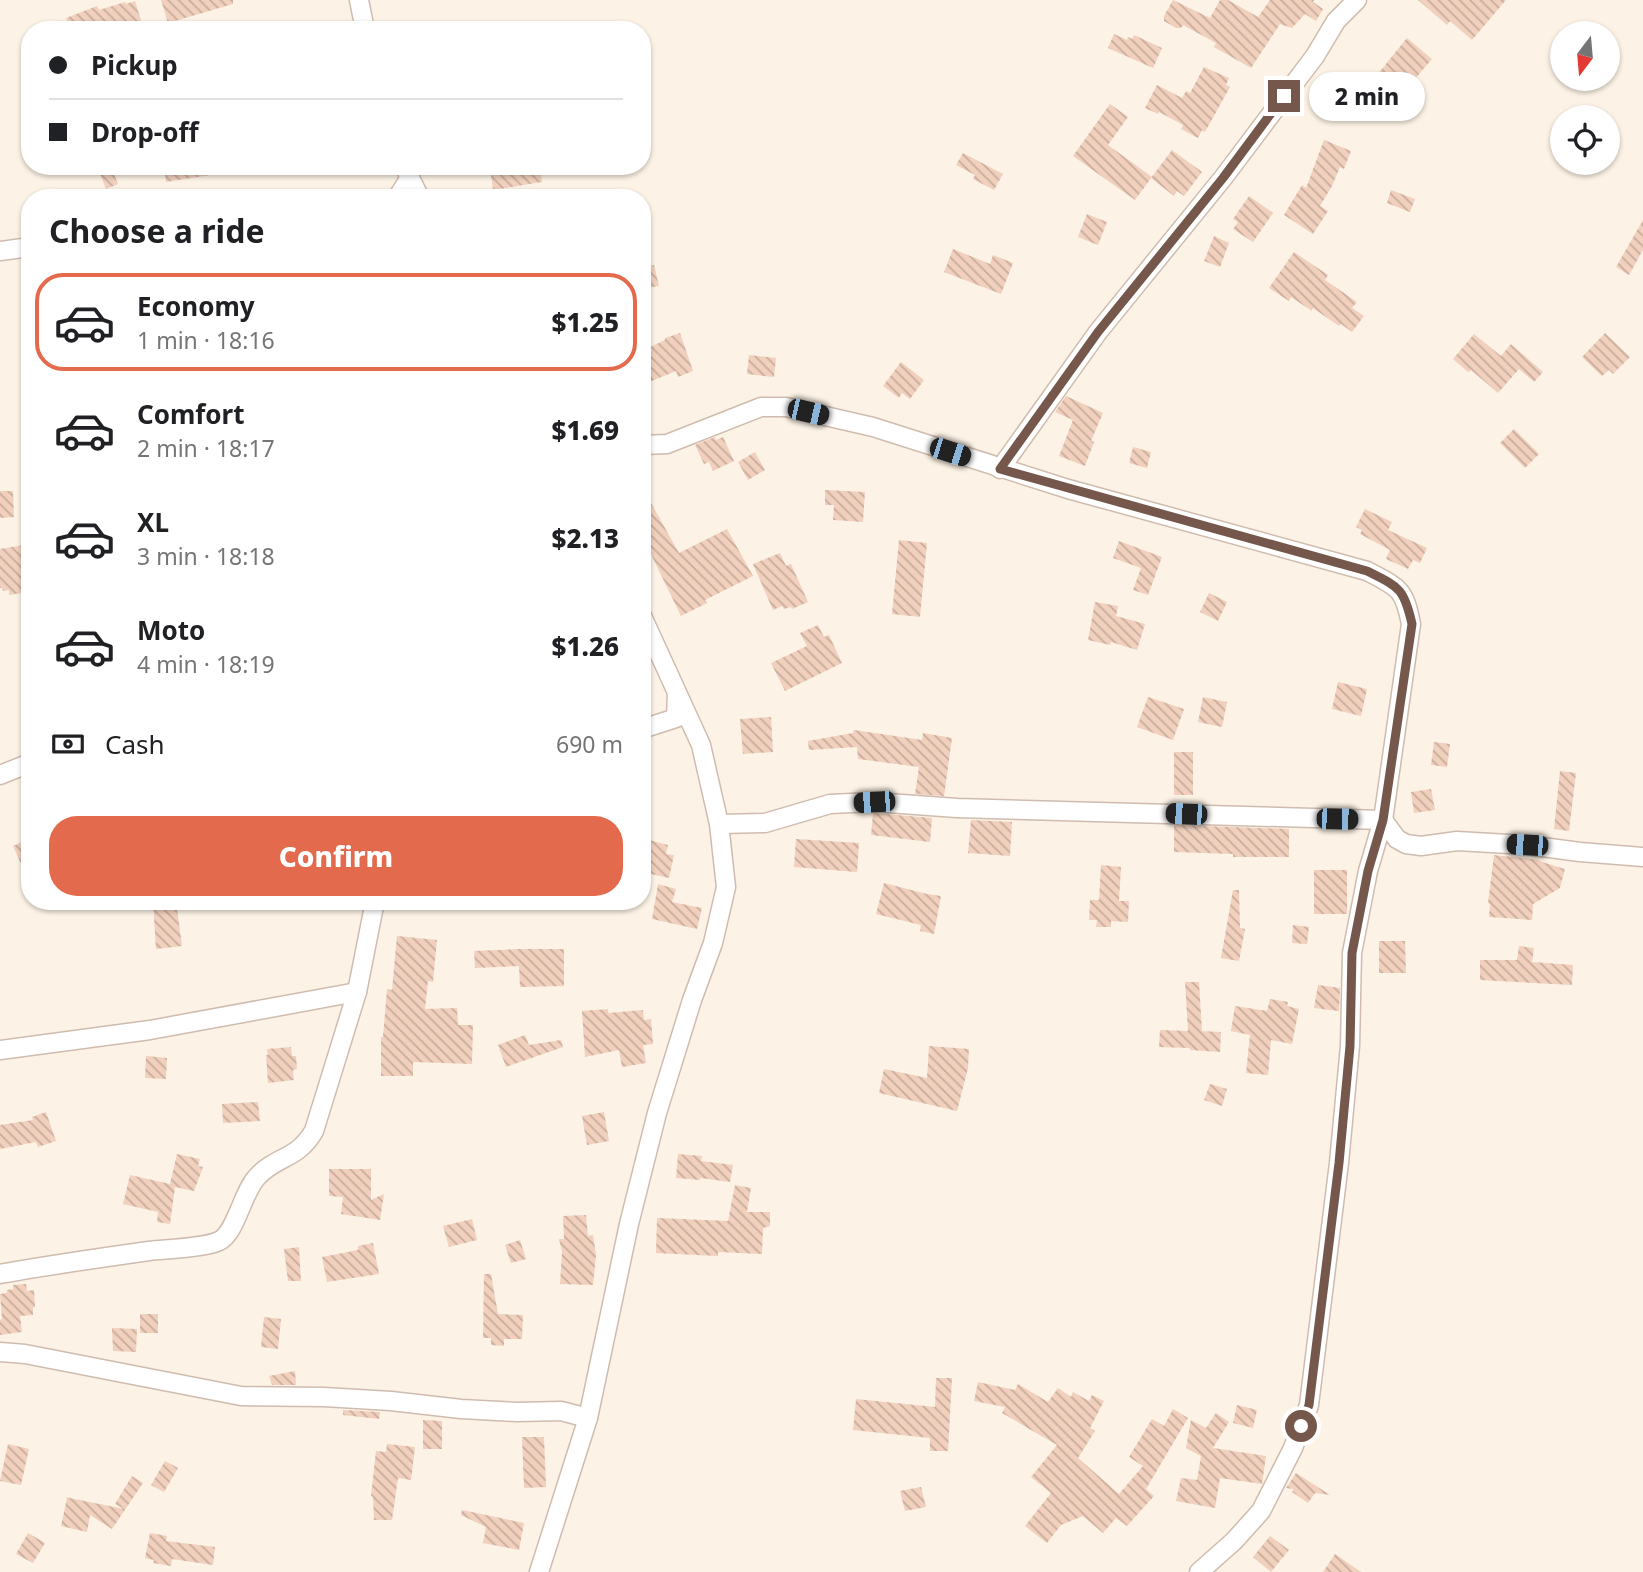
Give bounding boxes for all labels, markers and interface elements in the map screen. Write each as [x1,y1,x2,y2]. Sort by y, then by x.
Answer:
north arrow [1550,21,1620,91]
map controls [1550,21,1620,175]
text: Pickup [91,47,178,83]
callout: 2 min [1308,72,1424,120]
route end [1268,80,1300,112]
text: 2 min [1335,80,1399,112]
button: locate [1550,105,1620,175]
text: Drop-off [91,114,198,150]
text: Choose a ride [49,209,265,252]
text: Economy [137,288,255,324]
icon: car [53,291,116,354]
text: $1.25 [552,304,619,340]
text: 1 min · 18:16 [137,324,275,356]
text: Comfort [137,396,245,432]
car [786,397,831,427]
icon: car [53,399,116,462]
text: $1.69 [552,412,619,448]
text: 2 min · 18:17 [137,432,275,464]
car [927,436,974,468]
text: XL [137,504,169,540]
icon: car [53,507,116,570]
text: $2.13 [552,520,619,556]
text: 3 min · 18:18 [137,540,275,572]
text: Moto [137,612,205,648]
icon: car [53,615,116,678]
text: $1.26 [552,628,619,664]
text: 4 min · 18:19 [137,648,275,680]
icon: cash [49,725,87,763]
text: Cash [105,726,165,762]
text: 690 m [556,728,623,760]
car [853,790,896,814]
car [1165,803,1208,825]
car [1316,808,1359,830]
button: Confirm [49,816,623,896]
car [1506,833,1549,857]
route start [1285,1410,1317,1442]

